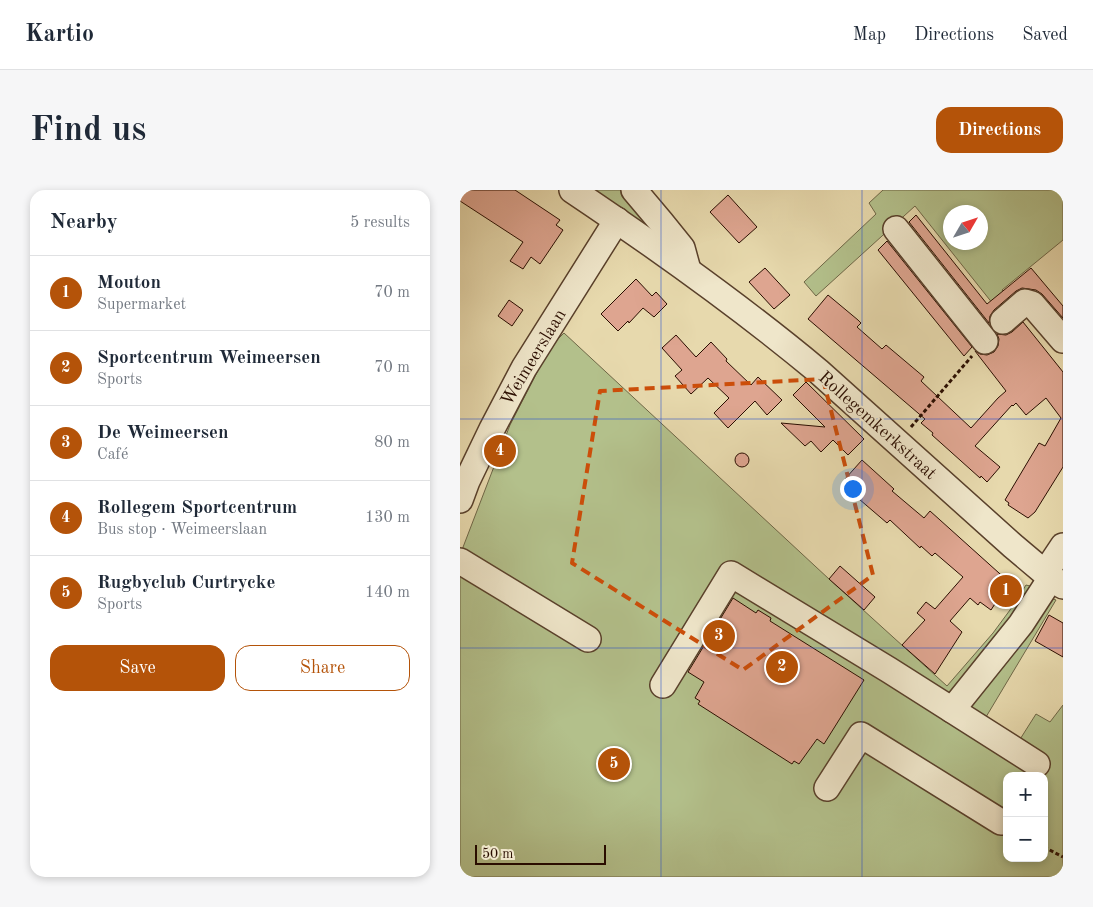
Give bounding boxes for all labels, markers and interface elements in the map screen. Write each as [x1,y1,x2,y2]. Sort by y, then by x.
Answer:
text: Kartio [25,23,94,47]
text: Map [853,26,886,44]
text: Directions [914,26,994,44]
text: Saved [1022,26,1068,44]
button: Directions [936,107,1063,153]
text: Find us [30,113,146,148]
north arrow [943,205,988,250]
text: Nearby [50,212,118,233]
text: 5 results [350,215,410,231]
text: Mouton [97,274,161,293]
text: 1 [61,285,71,301]
text: 70 m [374,285,410,301]
text: Supermarket [97,297,186,313]
street label: Weimeerslaan [498,306,570,409]
text: Sportcentrum Weimeersen [97,349,321,368]
text: 2 [61,360,71,376]
text: 70 m [374,360,410,376]
street label: Rollegemkerkstraat [815,368,940,483]
text: Sports [97,372,142,388]
text: De Weimeersen [97,424,229,443]
pin: 4 [484,432,516,470]
text: 3 [61,435,71,451]
text: 80 m [374,435,410,451]
text: Café [97,447,128,463]
your location [840,476,866,502]
text: Rollegem Sportcentrum [97,499,297,518]
text: 4 [61,510,71,526]
text: 130 m [365,510,410,526]
text: Bus stop · Weimeerslaan [97,522,267,538]
pin: 1 [990,572,1022,610]
text: Rugbyclub Curtrycke [97,574,275,593]
text: 5 [61,585,71,601]
text: 140 m [365,585,410,601]
text: Sports [97,597,142,613]
pin: 3 [703,617,735,655]
button: Save [50,645,225,691]
button: Share [235,645,410,691]
pin: 2 [766,648,798,686]
pin: 5 [598,745,630,783]
map controls [1003,772,1048,862]
button: + [1003,772,1048,817]
button: − [1003,817,1048,862]
scale bar [475,842,606,865]
text: 50 m [482,847,513,861]

